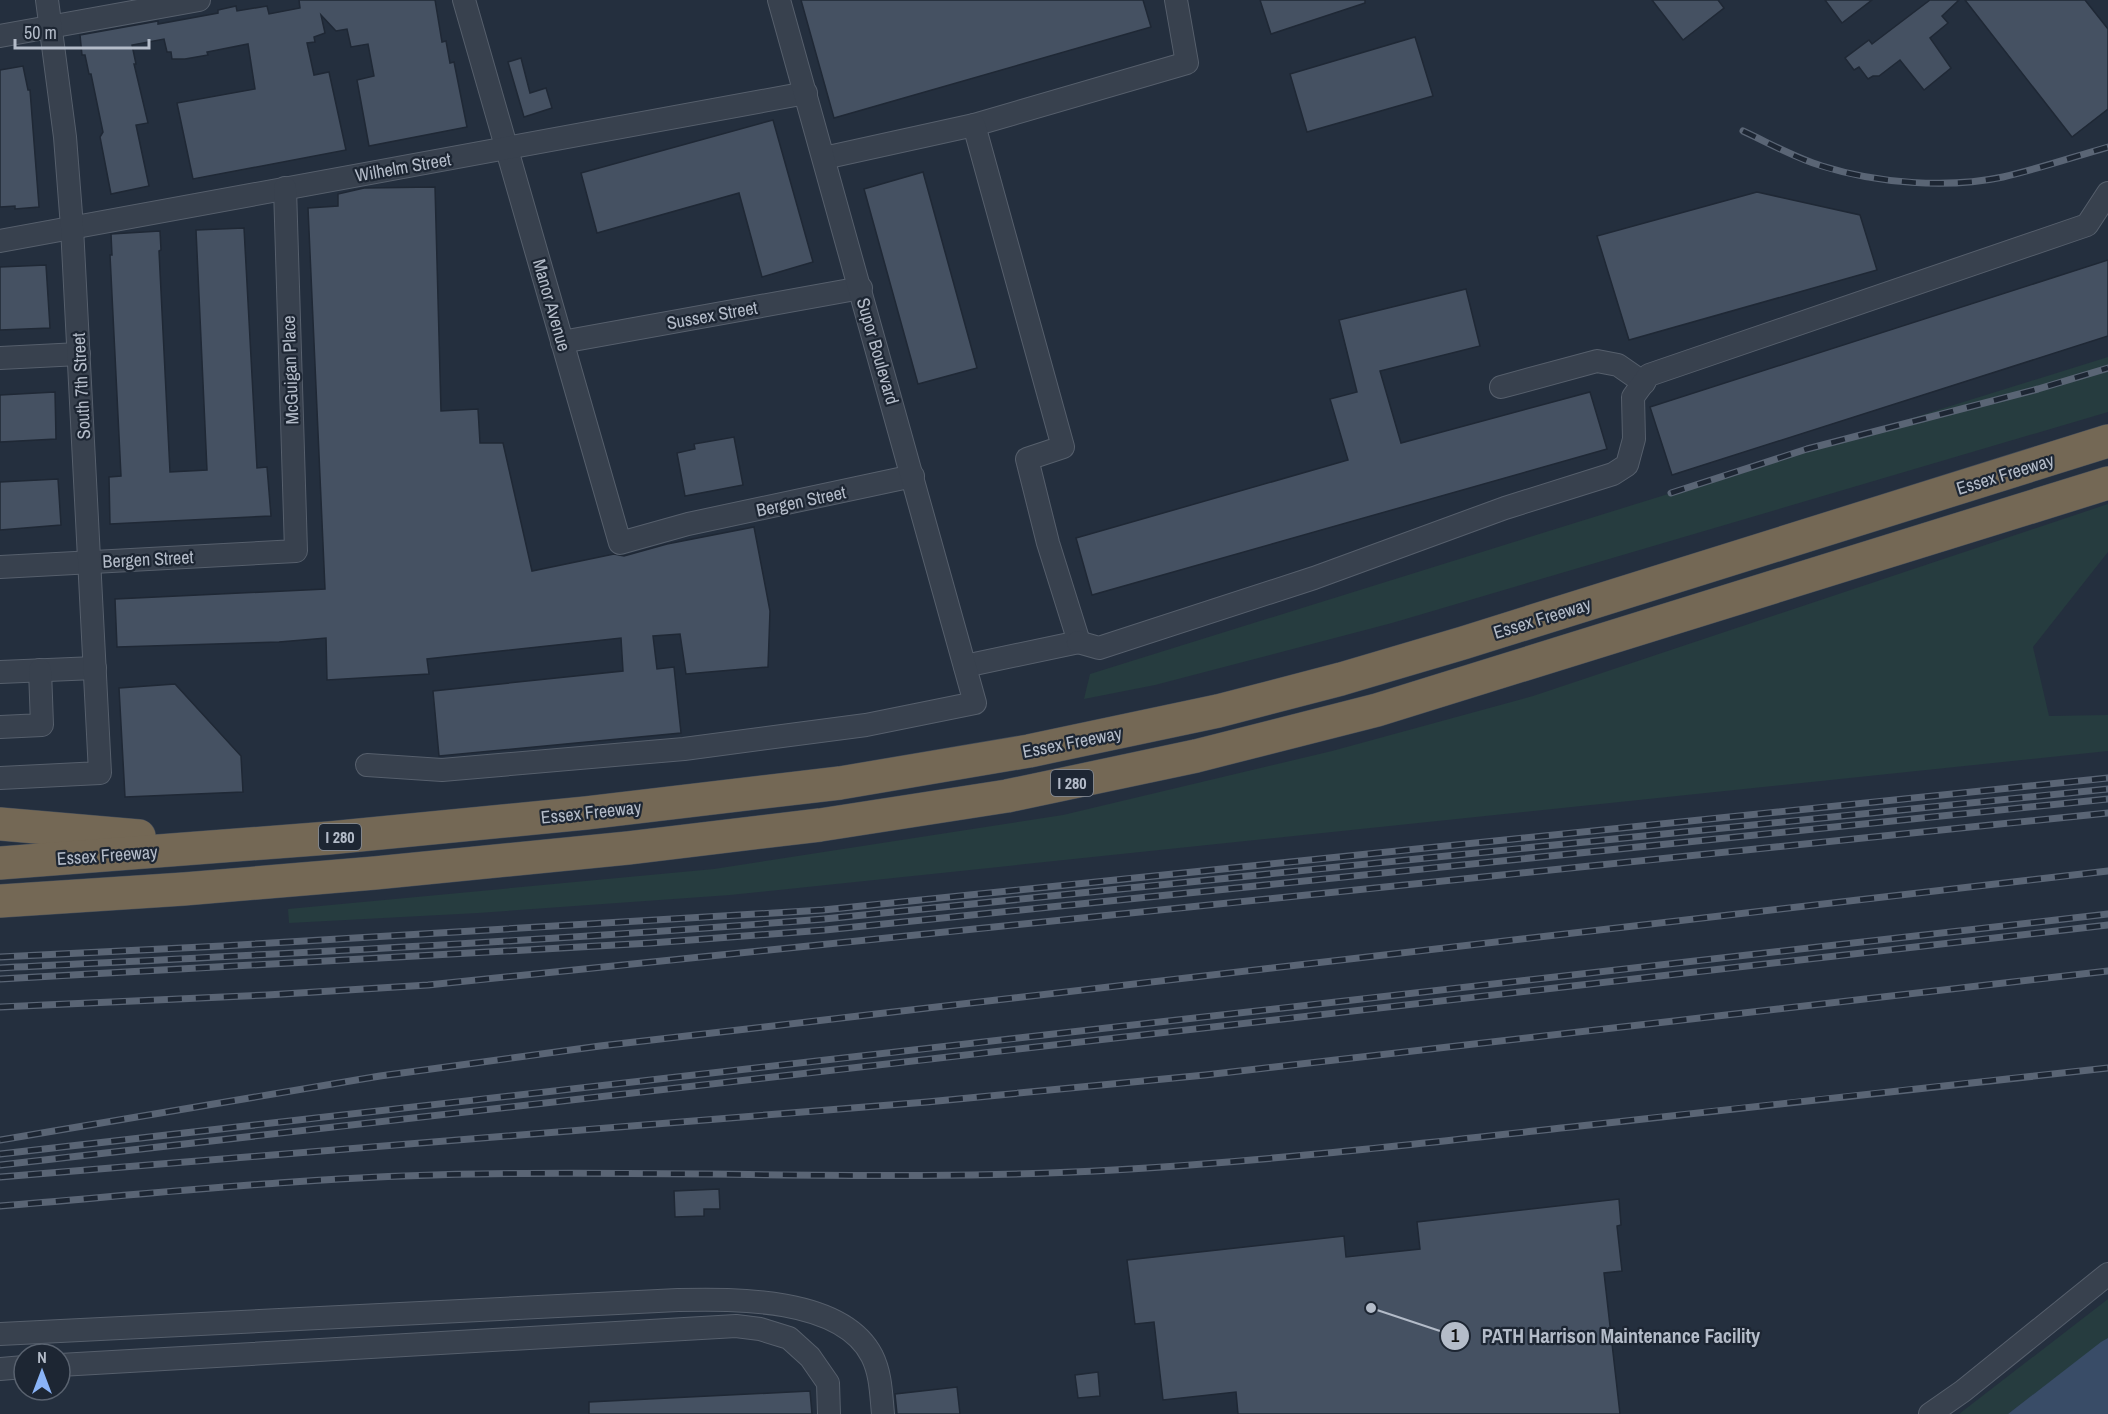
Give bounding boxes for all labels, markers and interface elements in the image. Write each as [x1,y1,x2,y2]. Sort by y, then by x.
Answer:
scale bar [15,12,148,50]
text: 50 m [24,20,57,45]
street label: Wilhelm Street [353,146,453,188]
street label: Manor Avenue [527,256,577,354]
street label: Sussex Street [665,295,759,335]
street label: Supor Boulevard [851,295,905,407]
street label: McGuigan Place [276,315,304,425]
street label: South 7th Street [66,332,96,440]
street label: Essex Freeway [1953,447,2057,501]
street label: Bergen Street [754,479,848,523]
street label: Bergen Street [102,544,194,574]
street label: Essex Freeway [1490,591,1594,645]
street label: Essex Freeway [1020,720,1125,764]
road number: I 280 [1051,770,1093,796]
street label: Essex Freeway [540,794,643,830]
road number: I 280 [319,824,361,850]
street label: Essex Freeway [56,839,159,871]
callout: PATH Harrison Maintenance Facility [1440,1317,1772,1355]
text: PATH Harrison Maintenance Facility [1482,1322,1761,1349]
text: 1 [1451,1323,1460,1348]
north arrow [12,1342,72,1402]
text: N [37,1346,47,1368]

